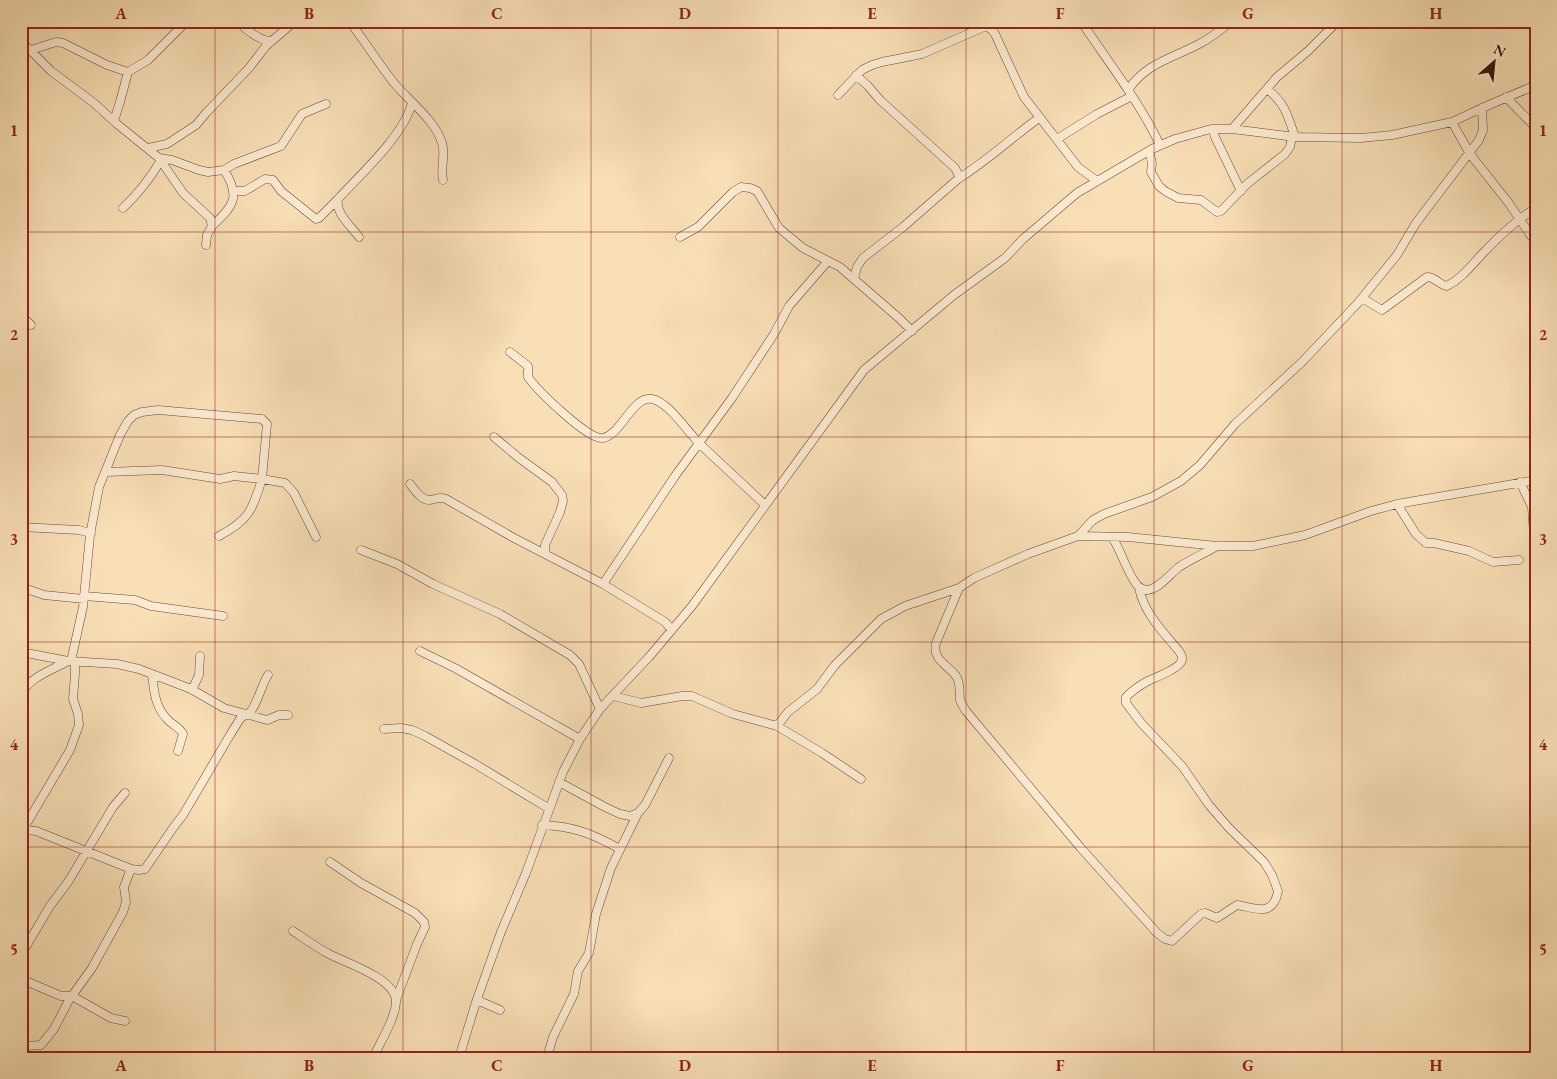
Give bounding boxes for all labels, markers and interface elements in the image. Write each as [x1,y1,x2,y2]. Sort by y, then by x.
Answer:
text: A [114,3,127,24]
text: B [304,3,314,24]
text: C [491,3,503,24]
text: D [679,3,691,24]
text: E [867,3,877,24]
text: F [1056,3,1065,24]
text: G [1242,3,1254,24]
text: H [1430,3,1443,24]
north arrow [1470,38,1520,88]
text: N [1491,40,1510,61]
text: 1 [10,120,18,141]
text: 1 [1539,120,1547,141]
text: 2 [10,324,19,345]
text: 2 [1539,324,1548,345]
text: 3 [10,529,18,550]
text: 3 [1539,529,1547,550]
text: 4 [10,734,19,755]
text: 4 [1539,734,1548,755]
text: 5 [10,939,18,960]
text: 5 [1539,939,1547,960]
text: A [114,1055,127,1076]
text: B [304,1055,314,1076]
text: C [491,1055,503,1076]
text: D [679,1055,691,1076]
text: E [867,1055,877,1076]
text: F [1056,1055,1065,1076]
text: G [1242,1055,1254,1076]
text: H [1430,1055,1443,1076]

